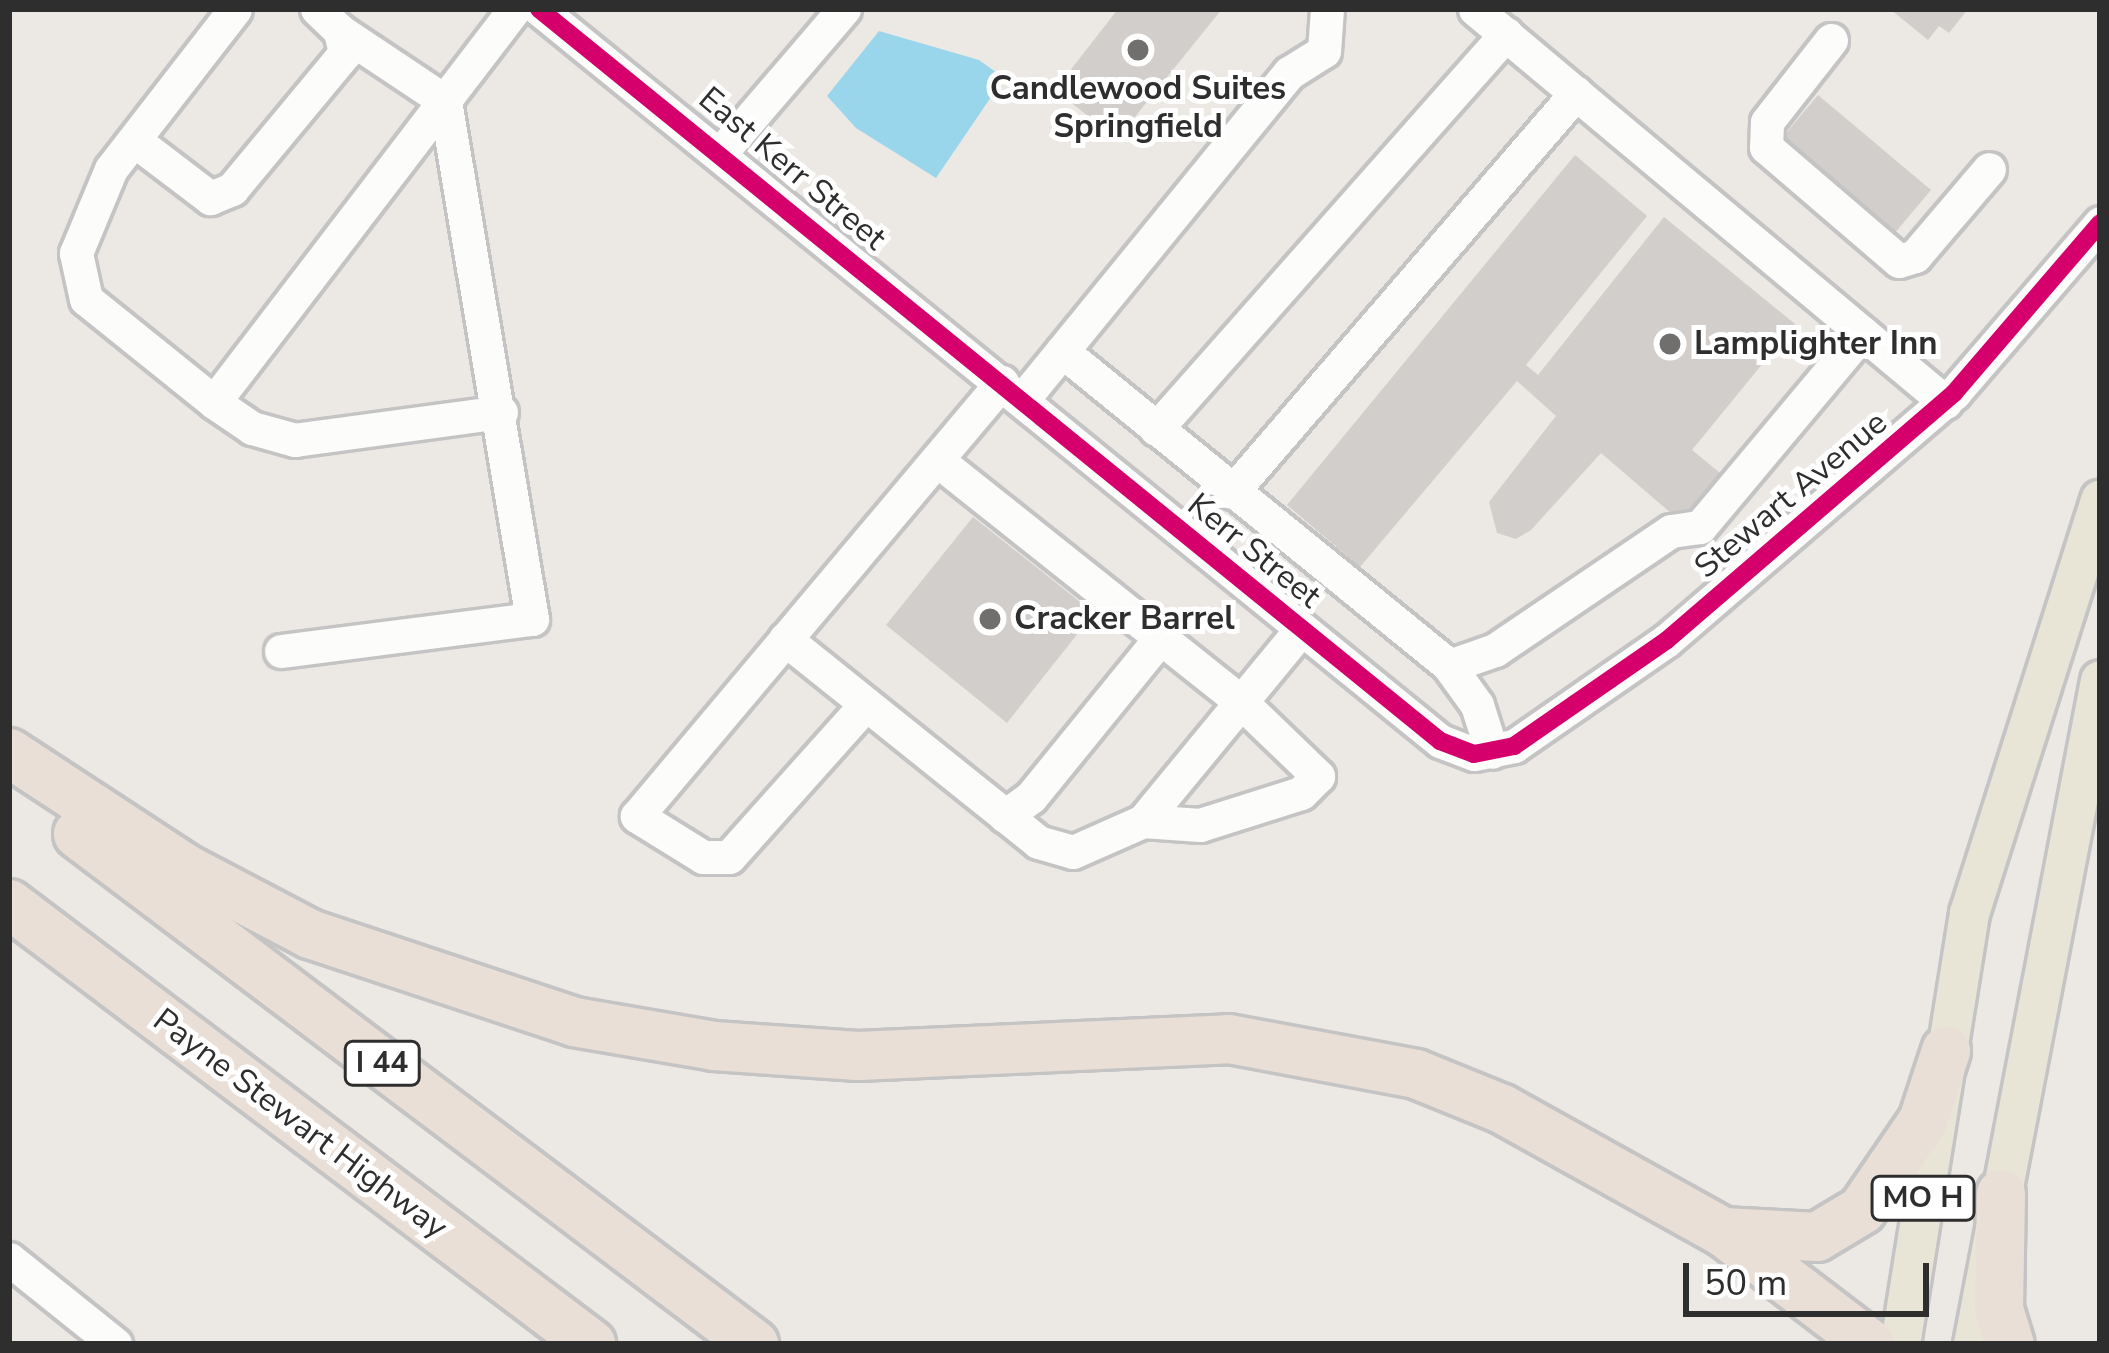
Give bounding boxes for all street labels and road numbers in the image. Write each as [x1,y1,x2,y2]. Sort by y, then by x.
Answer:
street label: East Kerr Street [690,79,894,259]
street label: Stewart Avenue [1687,403,1895,587]
street label: Kerr Street [1179,485,1329,617]
street label: Payne Stewart Highway [145,1000,455,1248]
road number: I 44 [343,1039,421,1087]
road number: MO H [1869,1174,1977,1222]

